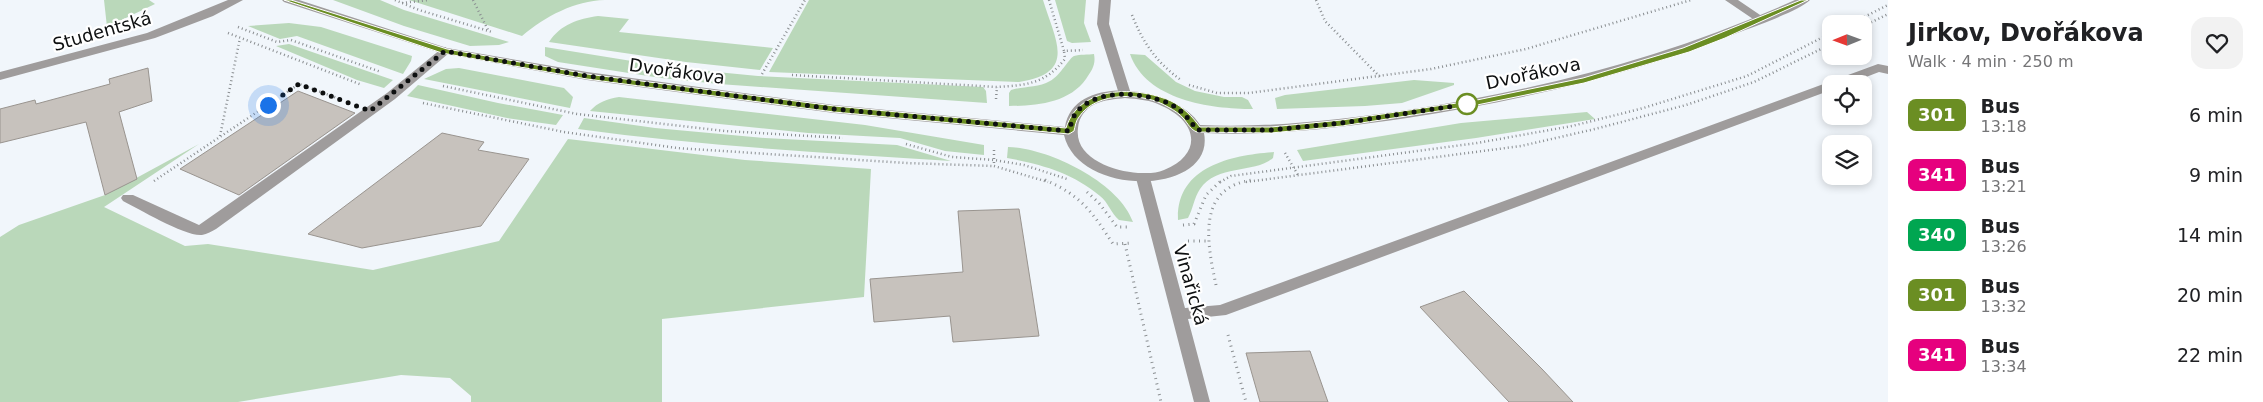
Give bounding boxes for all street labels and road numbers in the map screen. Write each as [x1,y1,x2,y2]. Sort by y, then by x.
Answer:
street label: Studentská [50,7,154,55]
street label: Dvořákova [1484,53,1582,93]
street label: Dvořákova [628,54,726,88]
street label: Vinařická [1169,242,1213,328]

